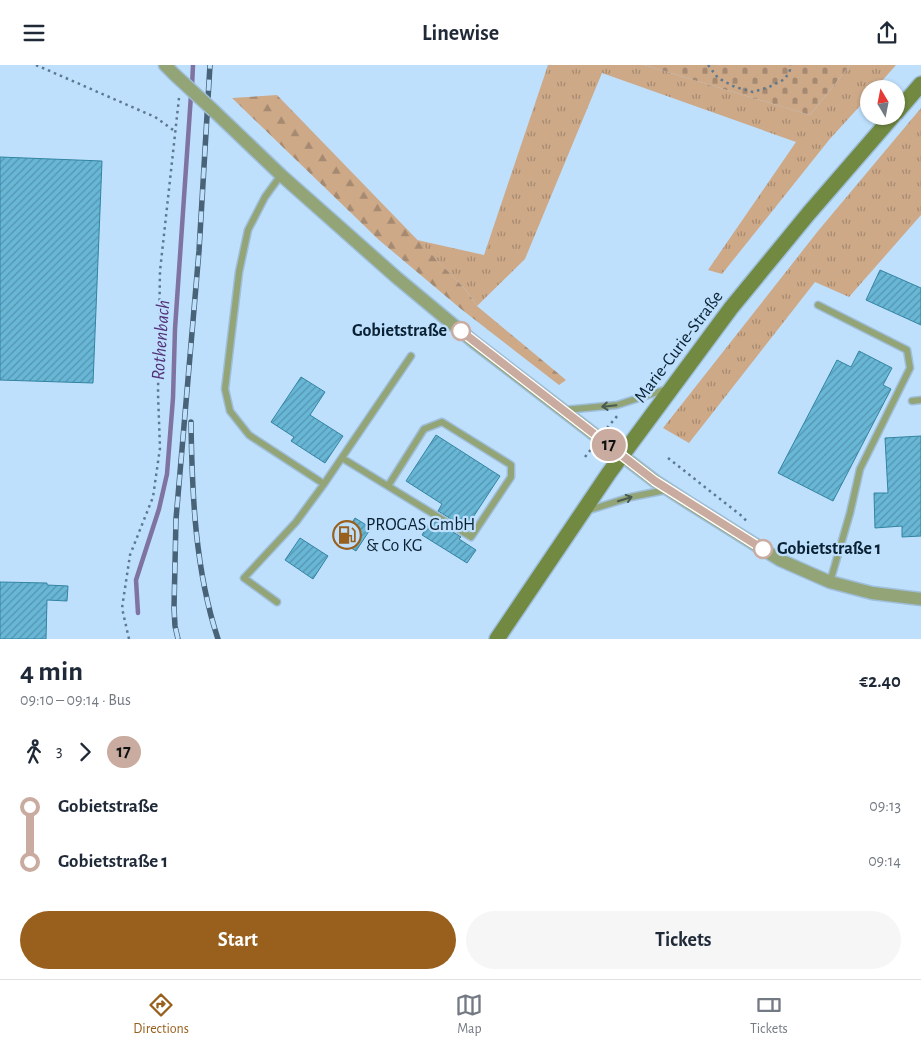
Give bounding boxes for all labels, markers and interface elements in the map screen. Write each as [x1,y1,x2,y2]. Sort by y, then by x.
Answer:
icon: menu [20,19,48,47]
icon: share [873,19,901,47]
text: Linewise [422,22,499,44]
north arrow [860,80,905,125]
map controls [860,80,905,125]
street label: Marie-Curie-Straße [631,288,727,406]
water label: Rothenbach [149,299,173,381]
marker: Gobietstraße [451,321,471,341]
place label: Gobietstraße [352,322,447,340]
one-way arrow [602,401,618,411]
line badge: 17 [586,429,632,461]
text: 17 [602,436,616,454]
one-way arrow [617,494,633,504]
place label: PROGAS GmbH & Co KG [366,516,475,555]
fuel station icon: PROGAS GmbH & Co KG [332,520,362,550]
marker: Gobietstraße 1 [753,539,773,559]
place label: Gobietstraße 1 [777,540,881,558]
text: 4 min [20,658,83,686]
text: €2.40 [859,672,901,691]
text: 09:10 – 09:14 · Bus [20,692,131,708]
icon: walk [20,738,48,766]
icon: forward [71,738,99,766]
text: 3 [56,743,63,759]
text: 17 [117,743,131,761]
text: Gobietstraße [58,797,158,816]
text: 09:13 [869,798,901,814]
text: Gobietstraße 1 [58,852,168,871]
text: 09:14 [868,853,901,869]
button: Start [20,911,456,969]
button: Tickets [466,911,901,969]
tab: Directions [133,991,189,1038]
tab: Map [455,991,483,1038]
tab: Tickets [750,991,788,1038]

